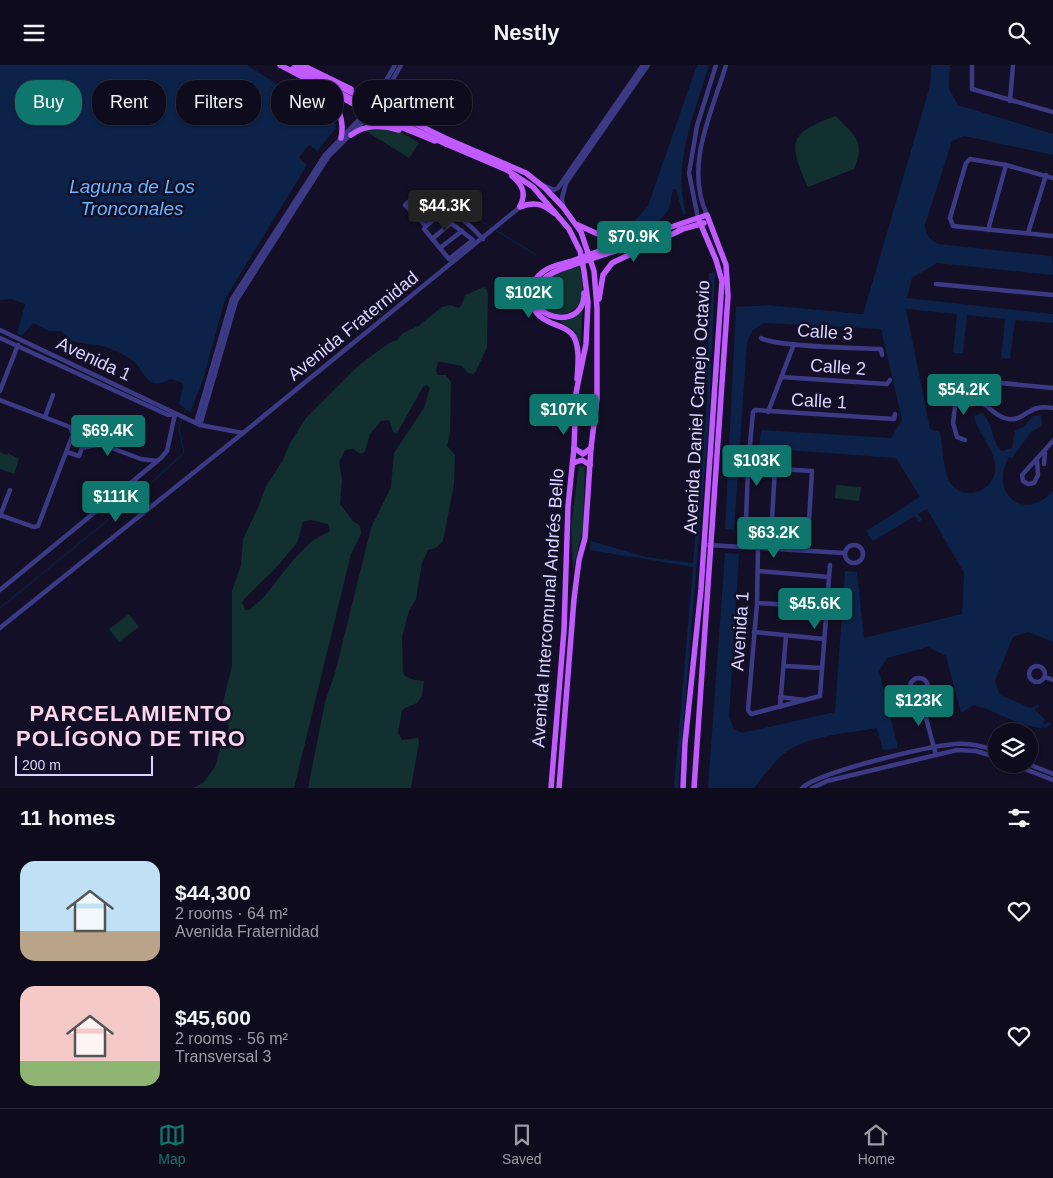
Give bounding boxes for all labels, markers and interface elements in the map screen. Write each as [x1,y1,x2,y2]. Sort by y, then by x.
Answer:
icon: menu [20,19,48,47]
icon: search [1005,19,1033,47]
text: Nestly [493,20,560,45]
chip: Buy [15,80,82,125]
chip: Rent [92,80,166,125]
chip: Filters [176,80,261,125]
chip: New [271,80,343,125]
chip: Apartment [353,80,472,125]
water label: Laguna de Los Tronconales [69,176,195,219]
pin: $44.3K [404,189,486,232]
text: $44.3K [419,197,471,214]
pin: $70.9K [593,221,675,263]
text: $70.9K [608,228,660,245]
street label: Avenida Fraternidad [284,267,422,385]
pin: $102K [494,277,564,319]
street label: Avenida Daniel Camejo Octavio [680,280,714,534]
text: $102K [505,284,553,301]
street label: Calle 3 [796,320,854,344]
street label: Avenida 1 [54,333,134,385]
street label: Calle 2 [809,355,867,379]
pin: $54.2K [923,373,1005,416]
text: $54.2K [938,381,990,398]
street label: Calle 1 [790,390,848,412]
pin: $107K [529,393,599,436]
text: $107K [540,401,588,418]
pin: $69.4K [67,415,149,457]
text: $69.4K [82,422,134,439]
pin: $103K [722,445,792,487]
text: $103K [733,452,781,469]
street label: Avenida Intercomunal Andrés Bello [528,468,568,748]
pin: $111K [81,481,151,523]
text: $111K [93,488,139,505]
pin: $63.2K [733,517,815,559]
text: $63.2K [748,524,800,541]
pin: $45.6K [774,587,856,630]
street label: Avenida 1 [727,591,753,671]
text: $45.6K [789,595,841,612]
pin: $123K [884,685,954,727]
text: $123K [895,692,943,709]
district label: PARCELAMIENTO POLÍGONO DE TIRO [16,701,246,751]
map controls [988,723,1038,773]
button: layers [988,723,1038,773]
scale bar [15,753,152,776]
text: 200 m [22,757,61,773]
icon: filters [1005,804,1033,832]
text: 11 homes [20,806,116,829]
icon: home [60,881,120,941]
text: $44,300 [175,881,251,904]
icon: heart [1005,897,1033,925]
text: 2 rooms · 64 m² [175,905,288,922]
text: Avenida Fraternidad [175,923,319,940]
icon: home [60,1006,120,1066]
text: $45,600 [175,1006,251,1029]
icon: heart [1005,1022,1033,1050]
text: 2 rooms · 56 m² [175,1030,288,1047]
text: Transversal 3 [175,1048,271,1065]
tab: Map [158,1121,186,1167]
tab: Saved [502,1121,542,1167]
tab: Home [858,1121,895,1167]

